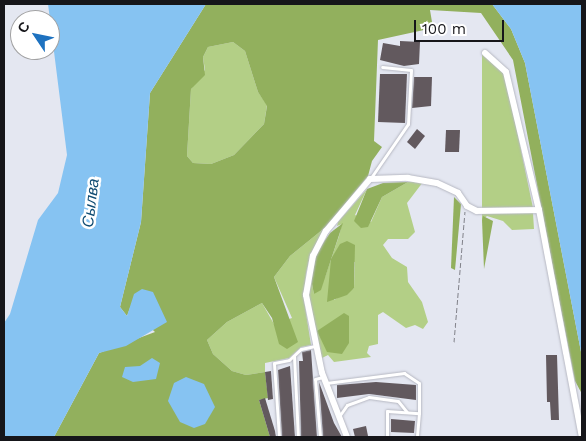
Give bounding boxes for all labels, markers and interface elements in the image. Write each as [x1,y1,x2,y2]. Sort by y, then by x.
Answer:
north arrow [10,10,60,60]
scale bar [416,10,506,42]
text: С [14,19,33,36]
text: 100 m [422,20,466,38]
water label: Сылва [78,177,104,229]

